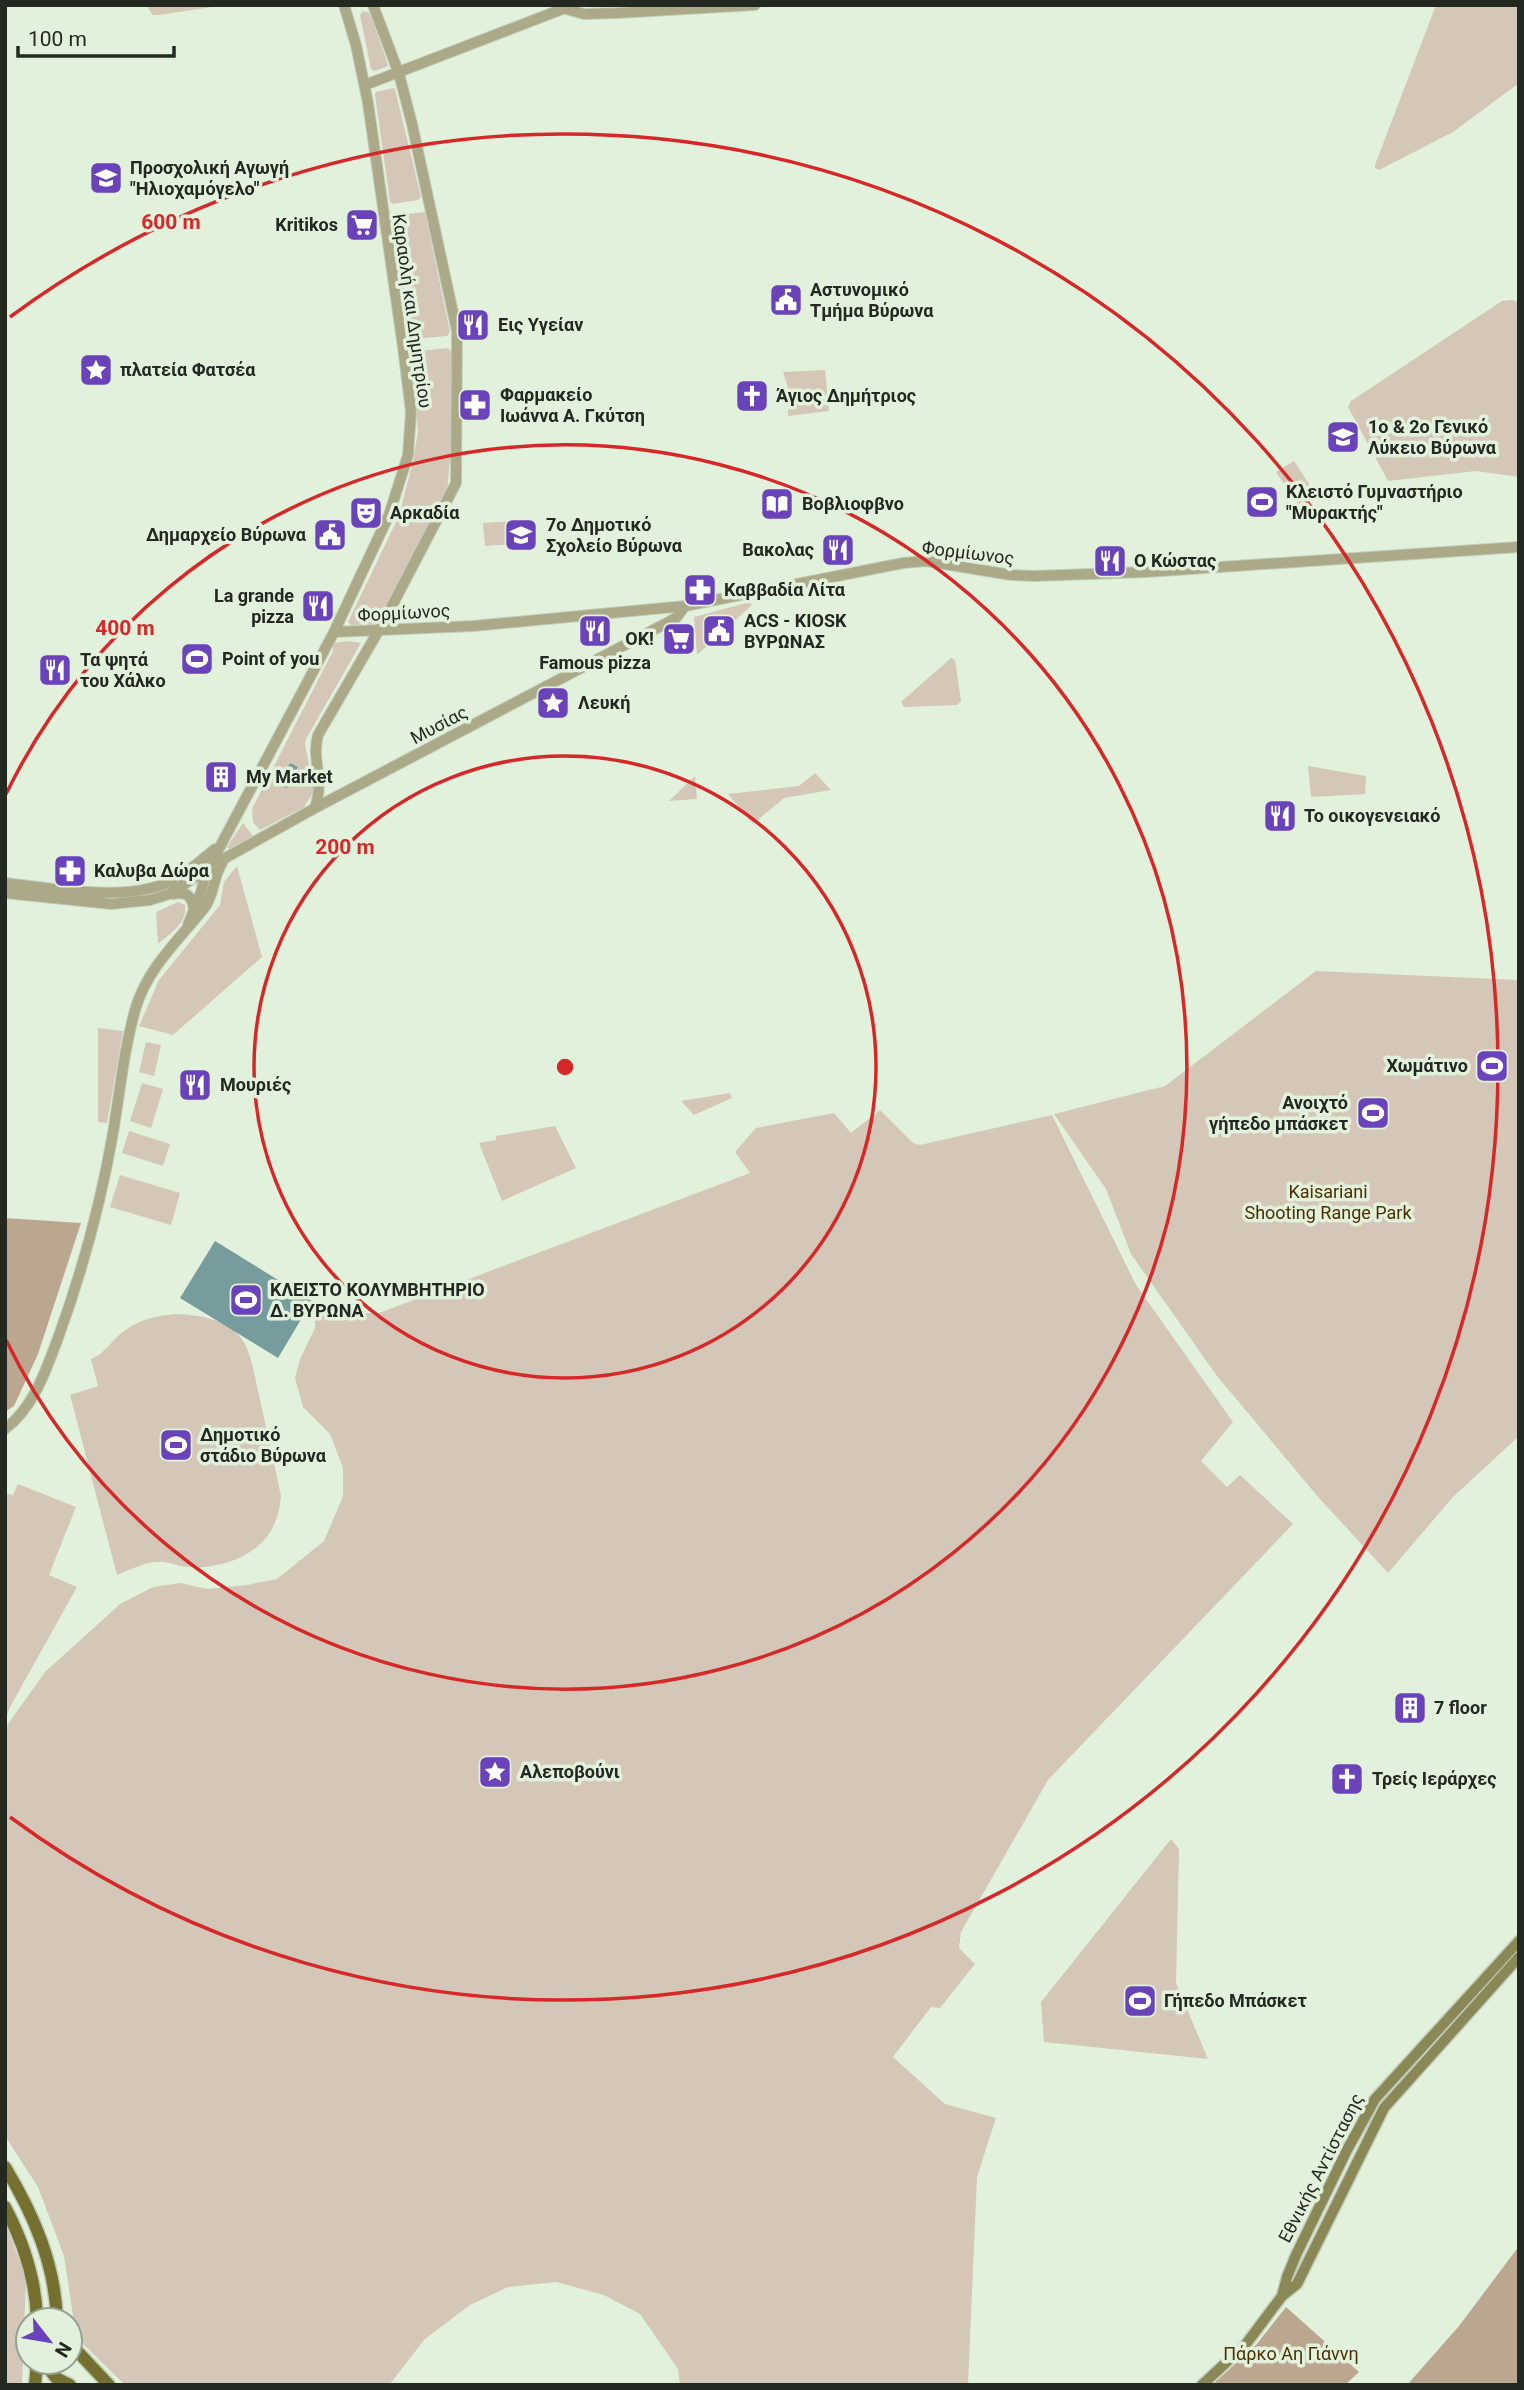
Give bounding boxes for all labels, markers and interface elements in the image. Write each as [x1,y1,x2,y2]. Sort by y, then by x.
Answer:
scale bar [18,14,173,58]
text: 100 m [28,27,87,51]
place label: Προσχολική Αγωγή "Ηλιοχαμόγελο" [130,157,289,200]
school or university icon: Προσχολική Αγωγή "Ηλιοχαμόγελο" [87,159,125,197]
supermarket icon: Kritikos [343,206,381,244]
text: 600 m [141,210,201,234]
street label: Καραολή και Δημητρίου [388,212,437,409]
place label: Kritikos [275,214,338,235]
place label: Αστυνομικό Τμήμα Βύρωνα [810,279,934,321]
public building icon: Αστυνομικό Τμήμα Βύρωνα [767,281,805,319]
restaurant icon: Εις Υγείαν [454,306,492,344]
place label: Εις Υγείαν [498,314,583,335]
place icon: πλατεία Φατσέα [77,351,115,389]
place label: πλατεία Φατσέα [120,359,256,380]
church icon: Άγιος Δημήτριος [733,377,771,415]
place label: Φαρμακείο Ιωάννα Α. Γκύτση [500,384,645,426]
place label: Άγιος Δημήτριος [776,385,916,406]
pharmacy icon: Φαρμακείο Ιωάννα Α. Γκύτση [456,386,494,424]
place label: 1ο & 2ο Γενικό Λύκειο Βύρωνα [1368,416,1497,458]
school or university icon: 1ο & 2ο Γενικό Λύκειο Βύρωνα [1324,418,1362,456]
place label: Κλειστό Γυμναστήριο "Μυρακτής" [1286,481,1463,523]
sports icon: Κλειστό Γυμναστήριο "Μυρακτής" [1243,483,1281,521]
library icon: Βοβλιοφβνο [758,485,796,523]
place label: Βοβλιοφβνο [802,493,904,514]
theatre icon: Αρκαδία [347,494,385,532]
place label: Αρκαδία [390,502,460,523]
place label: 7ο Δημοτικό Σχολείο Βύρωνα [546,514,683,557]
public building icon: Δημαρχείο Βύρωνα [311,516,349,554]
school or university icon: 7ο Δημοτικό Σχολείο Βύρωνα [502,516,540,554]
place label: Δημαρχείο Βύρωνα [146,524,307,546]
restaurant icon: Βακολας [819,531,857,569]
street label: Φορμίωνος [921,536,1015,569]
place label: Βακολας [742,539,814,560]
restaurant icon: Ο Κώστας [1091,542,1129,580]
place label: Ο Κώστας [1134,550,1216,571]
pharmacy icon: Καββαδία Λίτα [681,571,719,609]
place label: Καββαδία Λίτα [724,579,846,600]
place label: La grande pizza [214,585,294,627]
restaurant icon: La grande pizza [299,587,337,625]
street label: Φορμίωνος [357,600,451,625]
place label: ACS - KIOSK ΒΥΡΩΝΑΣ [744,610,847,652]
restaurant icon: Famous pizza [576,612,614,650]
public building icon: ACS - KIOSK ΒΥΡΩΝΑΣ [700,612,738,650]
text: 400 m [95,616,155,640]
supermarket icon: OK! [660,620,698,658]
place label: OK! [625,628,654,649]
sports icon: Point of you [178,640,216,678]
place label: Point of you [222,648,319,669]
place label: Τα ψητά του Χάλκο [80,649,166,691]
restaurant icon: Τα ψητά του Χάλκο [36,651,74,689]
place label: Famous pizza [539,652,651,673]
place icon: Λευκή [534,684,572,722]
place label: Λευκή [578,692,630,713]
street label: Μυσίας [407,701,471,748]
building icon: My Market [202,758,240,796]
place label: My Market [246,766,333,787]
restaurant icon: Το οικογενειακό [1261,797,1299,835]
place label: Το οικογενειακό [1304,805,1440,826]
text: 200 m [315,835,375,859]
pharmacy icon: Καλυβα Δώρα [51,852,89,890]
place label: Καλυβα Δώρα [94,860,210,881]
sports icon: Χωμάτινο [1473,1047,1511,1085]
centre of rings [553,1055,577,1079]
place label: Χωμάτινο [1386,1055,1468,1076]
restaurant icon: Μουριές [176,1066,214,1104]
place label: Μουριές [220,1074,291,1095]
place label: Ανοιχτό γήπεδο μπάσκετ [1209,1092,1348,1134]
sports icon: Ανοιχτό γήπεδο μπάσκετ [1354,1094,1392,1132]
park label: Kaisariani Shooting Range Park [1244,1181,1412,1223]
place label: ΚΛΕΙΣΤΟ ΚΟΛΥΜΒΗΤΗΡΙΟ Δ. ΒΥΡΩΝΑ [270,1279,485,1321]
sports icon: ΚΛΕΙΣΤΟ ΚΟΛΥΜΒΗΤΗΡΙΟ Δ. ΒΥΡΩΝΑ [227,1281,265,1319]
place label: Δημοτικό στάδιο Βύρωνα [200,1424,327,1466]
sports icon: Δημοτικό στάδιο Βύρωνα [157,1426,195,1464]
building icon: 7 floor [1391,1689,1429,1727]
place label: 7 floor [1434,1697,1487,1718]
place icon: Αλεποβούνι [476,1753,514,1791]
church icon: Τρείς Ιεράρχες [1328,1760,1366,1798]
place label: Αλεποβούνι [520,1761,620,1782]
place label: Τρείς Ιεράρχες [1372,1768,1497,1790]
sports icon: Γήπεδο Μπάσκετ [1121,1982,1159,2020]
place label: Γήπεδο Μπάσκετ [1164,1990,1307,2011]
street label: Εθνικής Αντίστασης [1274,2090,1367,2246]
north arrow [14,2306,84,2376]
text: N [50,2338,76,2361]
park label: Πάρκο Αη Γιάννη [1223,2343,1359,2364]

